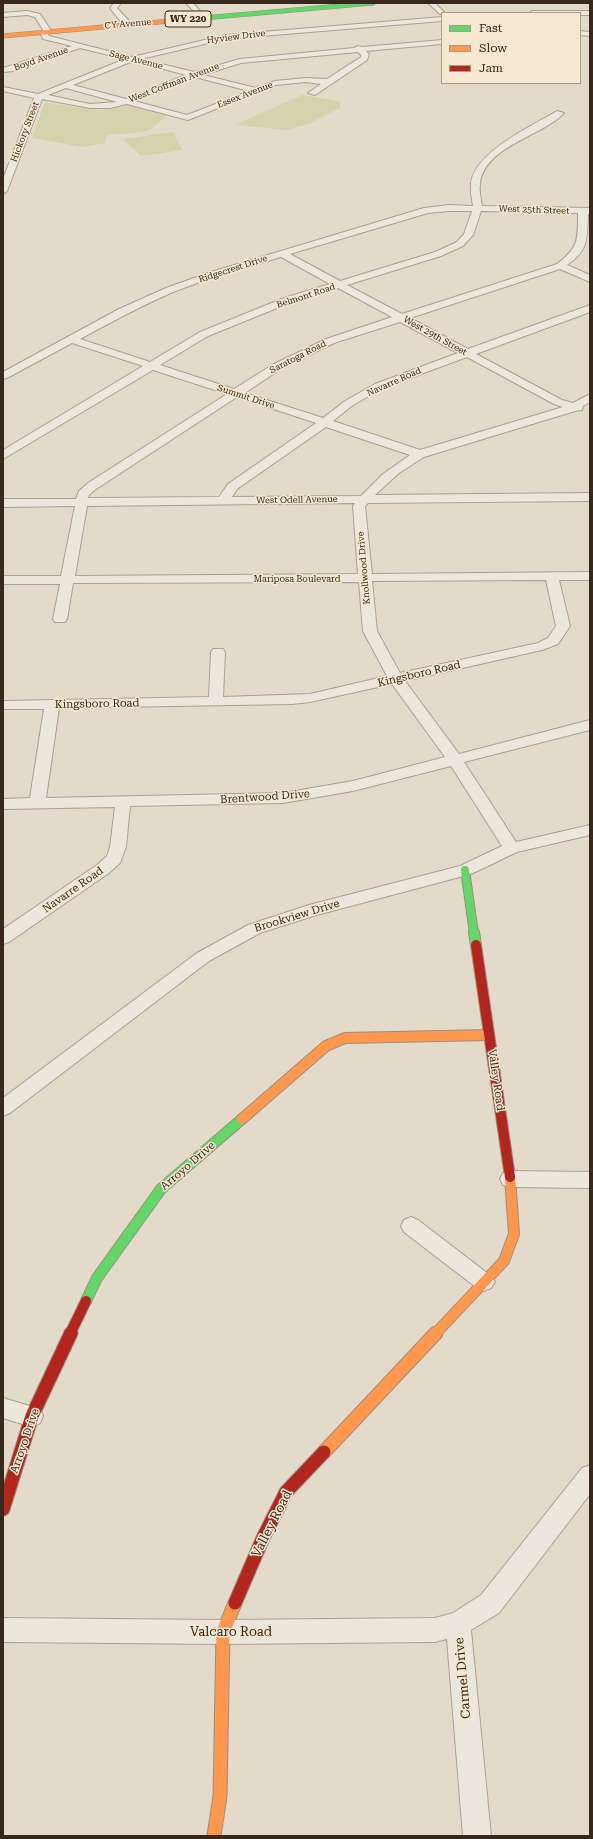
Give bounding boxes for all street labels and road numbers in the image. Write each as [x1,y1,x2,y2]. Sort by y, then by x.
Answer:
road number: WY 220 [165,11,211,27]
street label: CY Avenue [104,17,152,31]
street label: Hyview Drive [206,28,266,46]
street label: Boyd Avenue [12,45,70,73]
street label: Sage Avenue [108,48,164,72]
street label: West Coffman Avenue [127,61,221,105]
street label: Essex Avenue [216,79,274,111]
street label: Hickory Street [9,100,41,164]
street label: West 25th Street [498,203,570,217]
street label: Ridgecrest Drive [197,253,269,285]
street label: Belmont Road [275,281,337,311]
street label: West 29th Street [401,314,469,358]
street label: Saratoga Road [268,338,328,376]
street label: Navarre Road [365,365,423,399]
street label: Summit Drive [216,383,276,411]
street label: West Odell Avenue [256,494,338,506]
street label: Knollwood Drive [355,531,373,605]
street label: Mariposa Boulevard [254,574,340,584]
street label: Kingsboro Road [376,658,462,690]
street label: Kingsboro Road [54,697,140,711]
street label: Brentwood Drive [220,787,310,807]
street label: Navarre Road [40,864,106,916]
street label: Brookview Drive [253,897,341,935]
street label: Valley Road [485,1048,507,1112]
street label: Arroyo Drive [158,1139,218,1193]
street label: Arroyo Drive [8,1407,42,1475]
street label: Valley Road [248,1488,296,1560]
street label: Valcaro Road [190,1624,272,1640]
street label: Carmel Drive [452,1637,474,1719]

